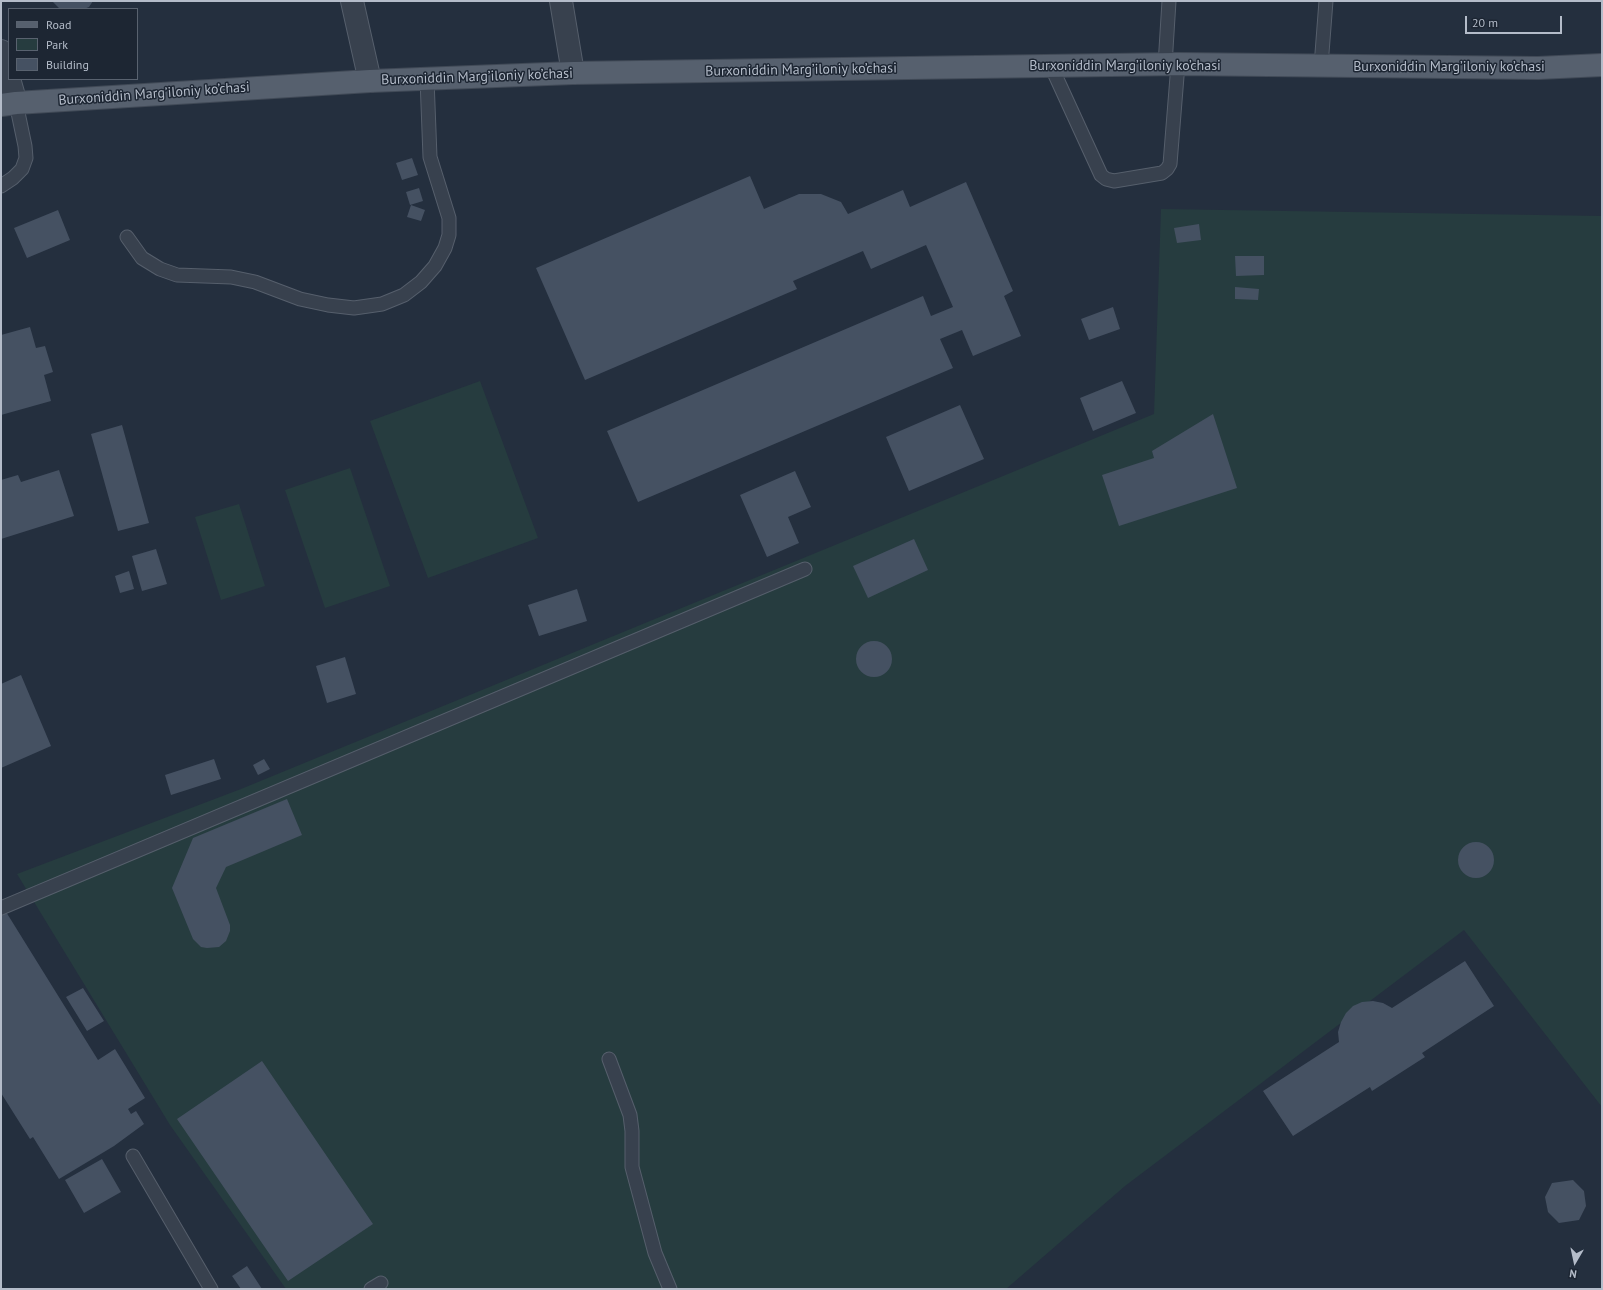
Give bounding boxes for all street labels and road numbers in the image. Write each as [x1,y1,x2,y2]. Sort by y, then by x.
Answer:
street label: Burxoniddin Marg’iloniy ko’chasi [1029,58,1221,74]
street label: Burxoniddin Marg’iloniy ko’chasi [1353,59,1545,75]
street label: Burxoniddin Marg’iloniy ko’chasi [705,60,897,80]
street label: Burxoniddin Marg’iloniy ko’chasi [381,65,573,89]
street label: Burxoniddin Marg’iloniy ko’chasi [58,79,250,109]

